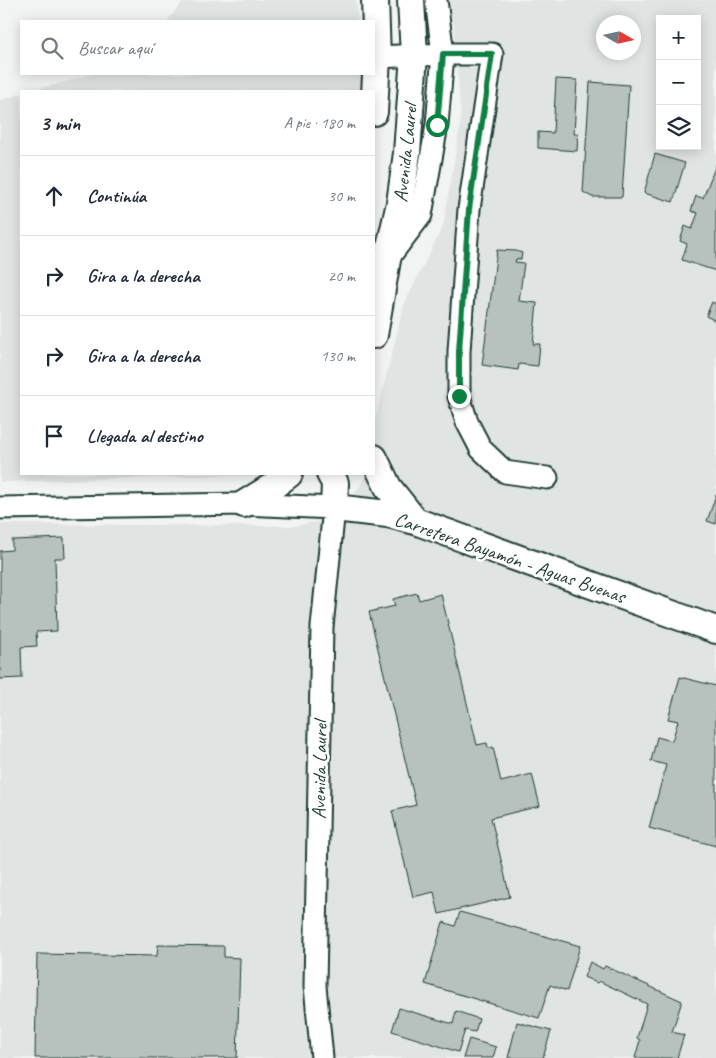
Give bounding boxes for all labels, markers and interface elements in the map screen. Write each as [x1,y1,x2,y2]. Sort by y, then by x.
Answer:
north arrow [596,15,641,60]
map controls [656,15,701,150]
button: + [656,15,701,60]
search box [20,20,375,75]
icon: search [38,34,66,62]
text: Buscar aquí [78,36,152,60]
button: − [656,60,701,105]
street label: Avenida Laurel [388,99,423,203]
button: layers [656,105,701,150]
text: 3 min [40,110,80,136]
text: A pie · 180 m [284,113,355,133]
route start [426,114,449,137]
icon: ahead [40,182,68,210]
text: Continúa [87,184,146,208]
text: 30 m [328,186,355,206]
icon: right [40,262,68,290]
text: Gira a la derecha [87,264,200,288]
text: 20 m [328,266,355,286]
icon: right [40,342,68,370]
text: Gira a la derecha [87,344,200,368]
text: 130 m [321,346,355,366]
route end [448,385,471,408]
icon: arrive [40,422,68,450]
text: Llegada al destino [87,424,203,448]
street label: Carretera Bayamón - Aguas Buenas [391,506,630,609]
street label: Avenida Laurel [306,717,333,819]

